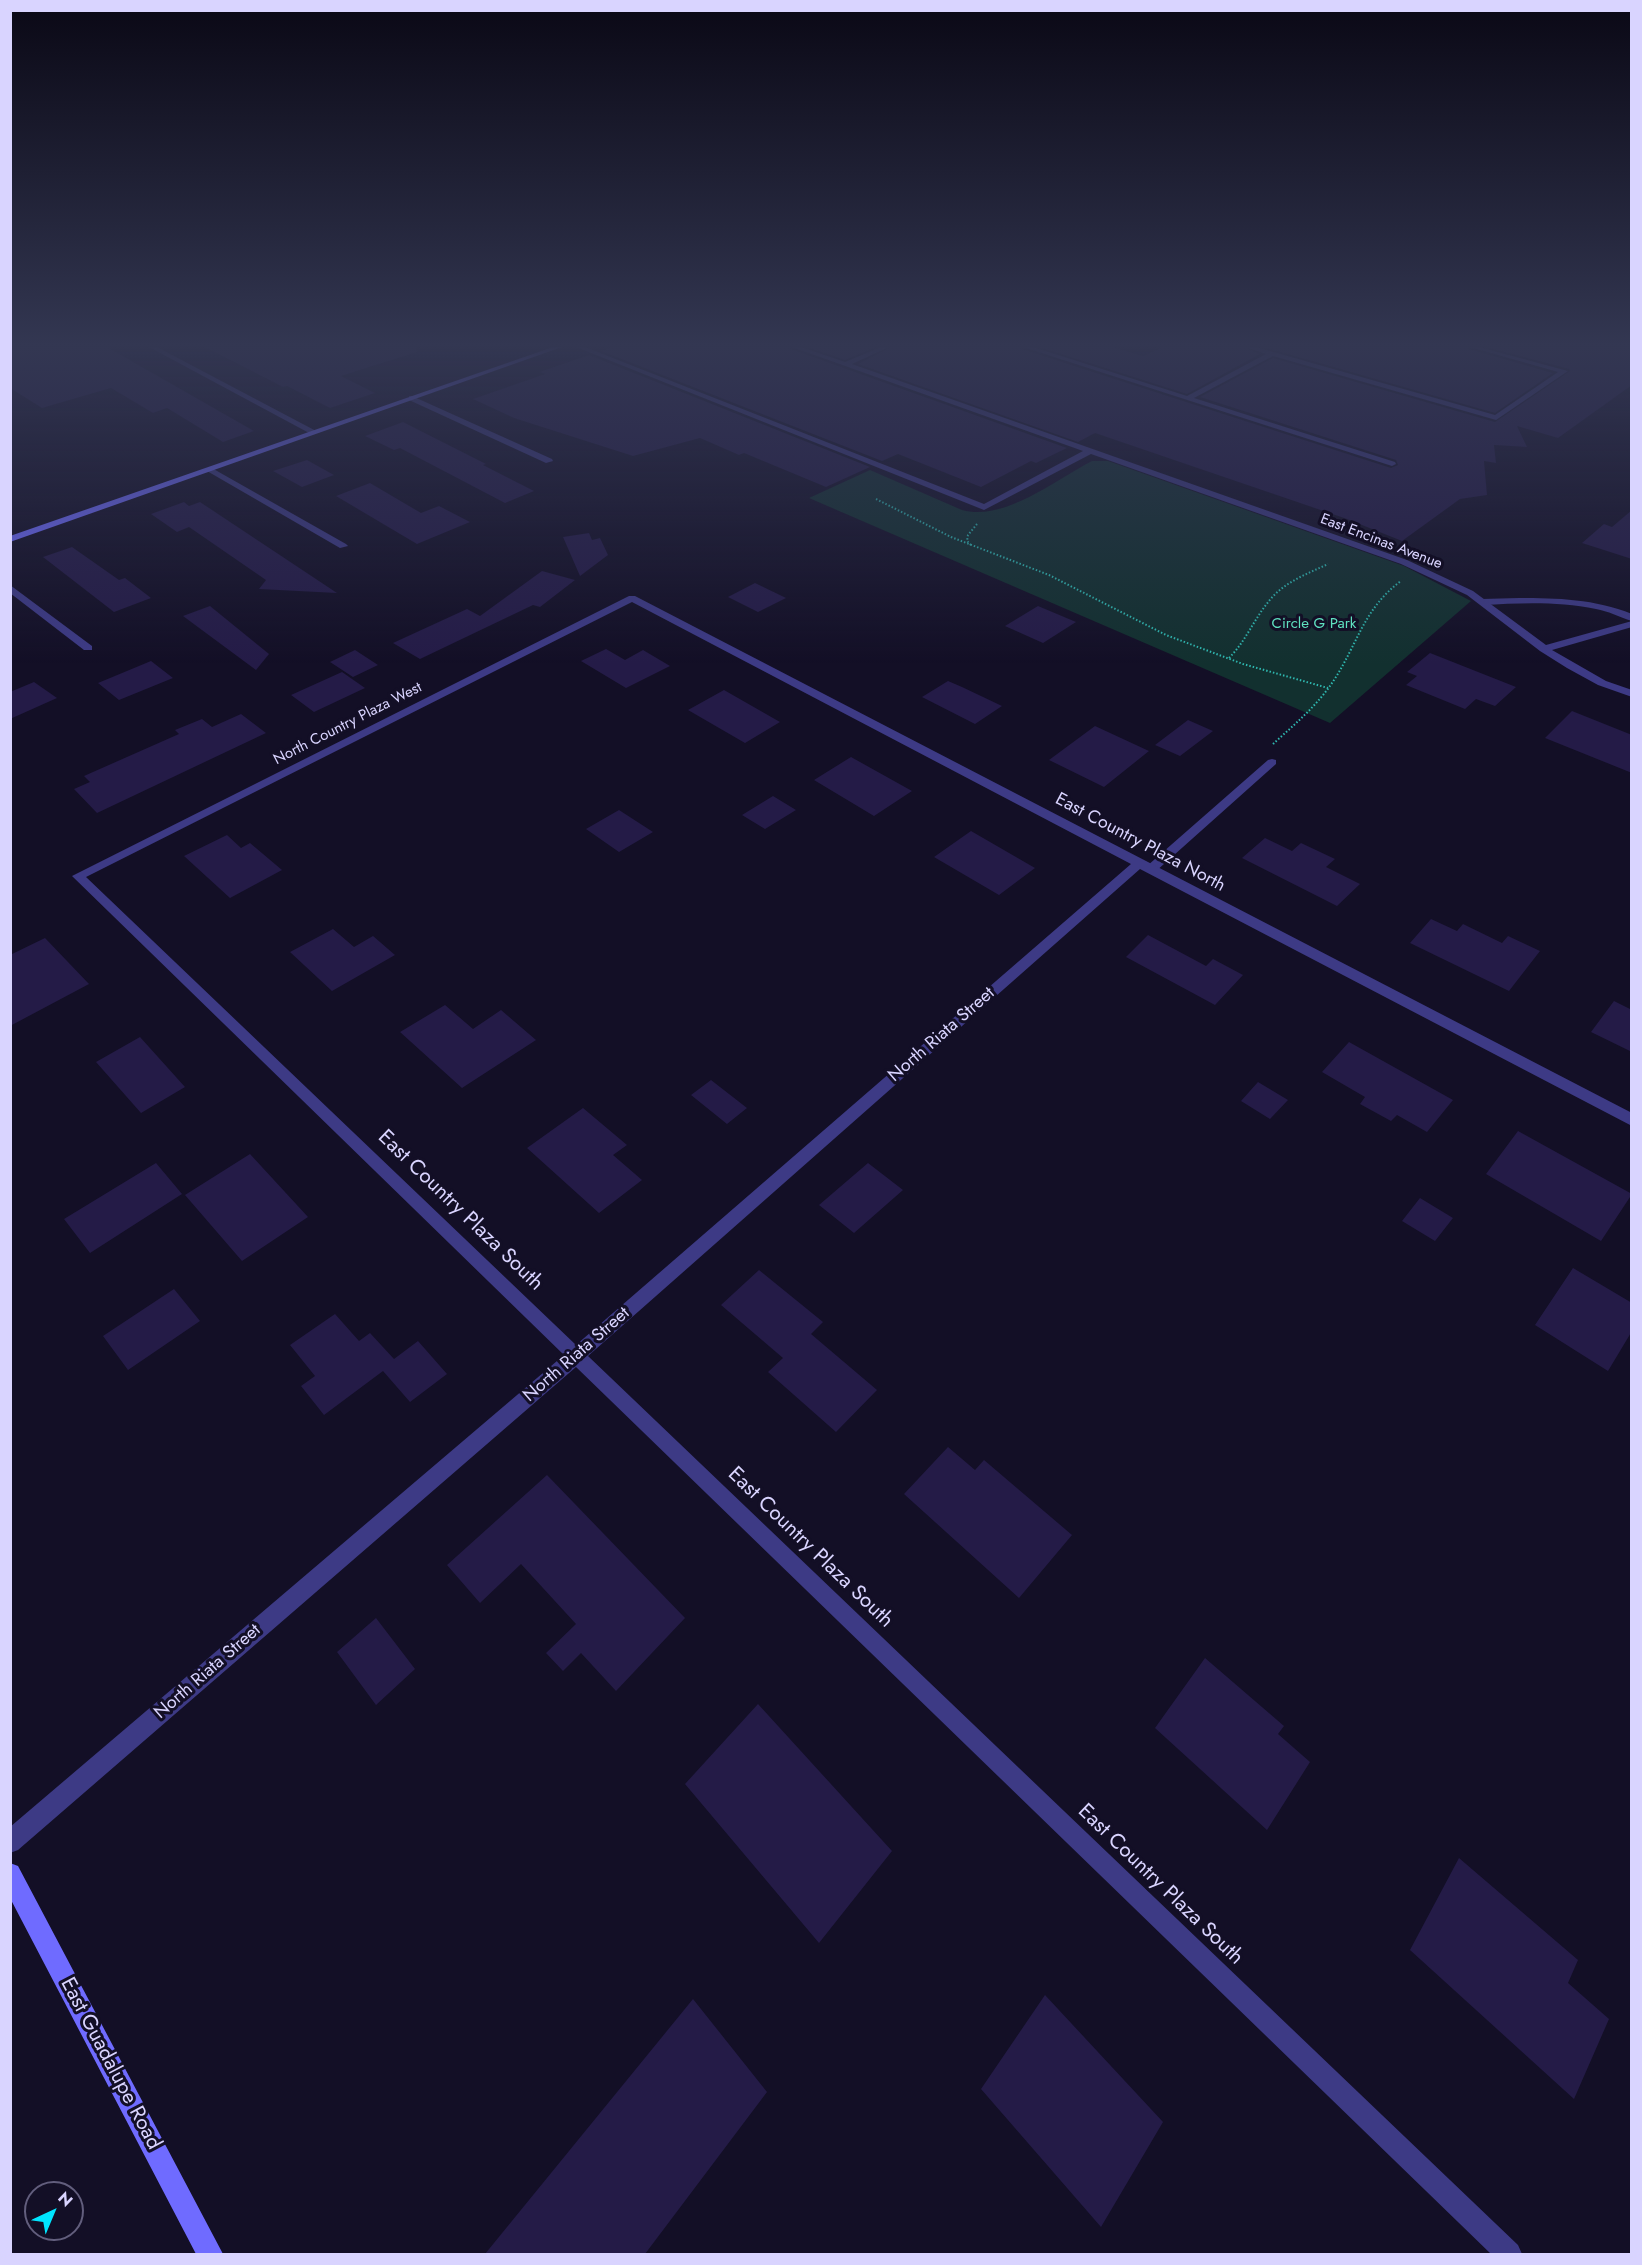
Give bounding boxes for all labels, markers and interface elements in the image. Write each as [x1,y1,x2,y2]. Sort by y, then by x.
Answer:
street label: East Encinas Avenue [1317,510,1445,574]
park label: Circle G Park [1272,615,1356,633]
street label: North Country Plaza West [271,679,425,769]
street label: East Country Plaza North [1051,789,1229,897]
street label: North Riata Street [884,983,1000,1087]
street label: East Country Plaza South [372,1125,548,1297]
street label: North Riata Street [519,1303,635,1407]
street label: East Country Plaza South [722,1462,898,1634]
street label: North Riata Street [150,1620,266,1724]
street label: East Country Plaza South [1072,1799,1248,1971]
street label: East Guadalupe Road [54,1974,166,2154]
north arrow [24,2181,84,2241]
text: N [53,2186,78,2212]

